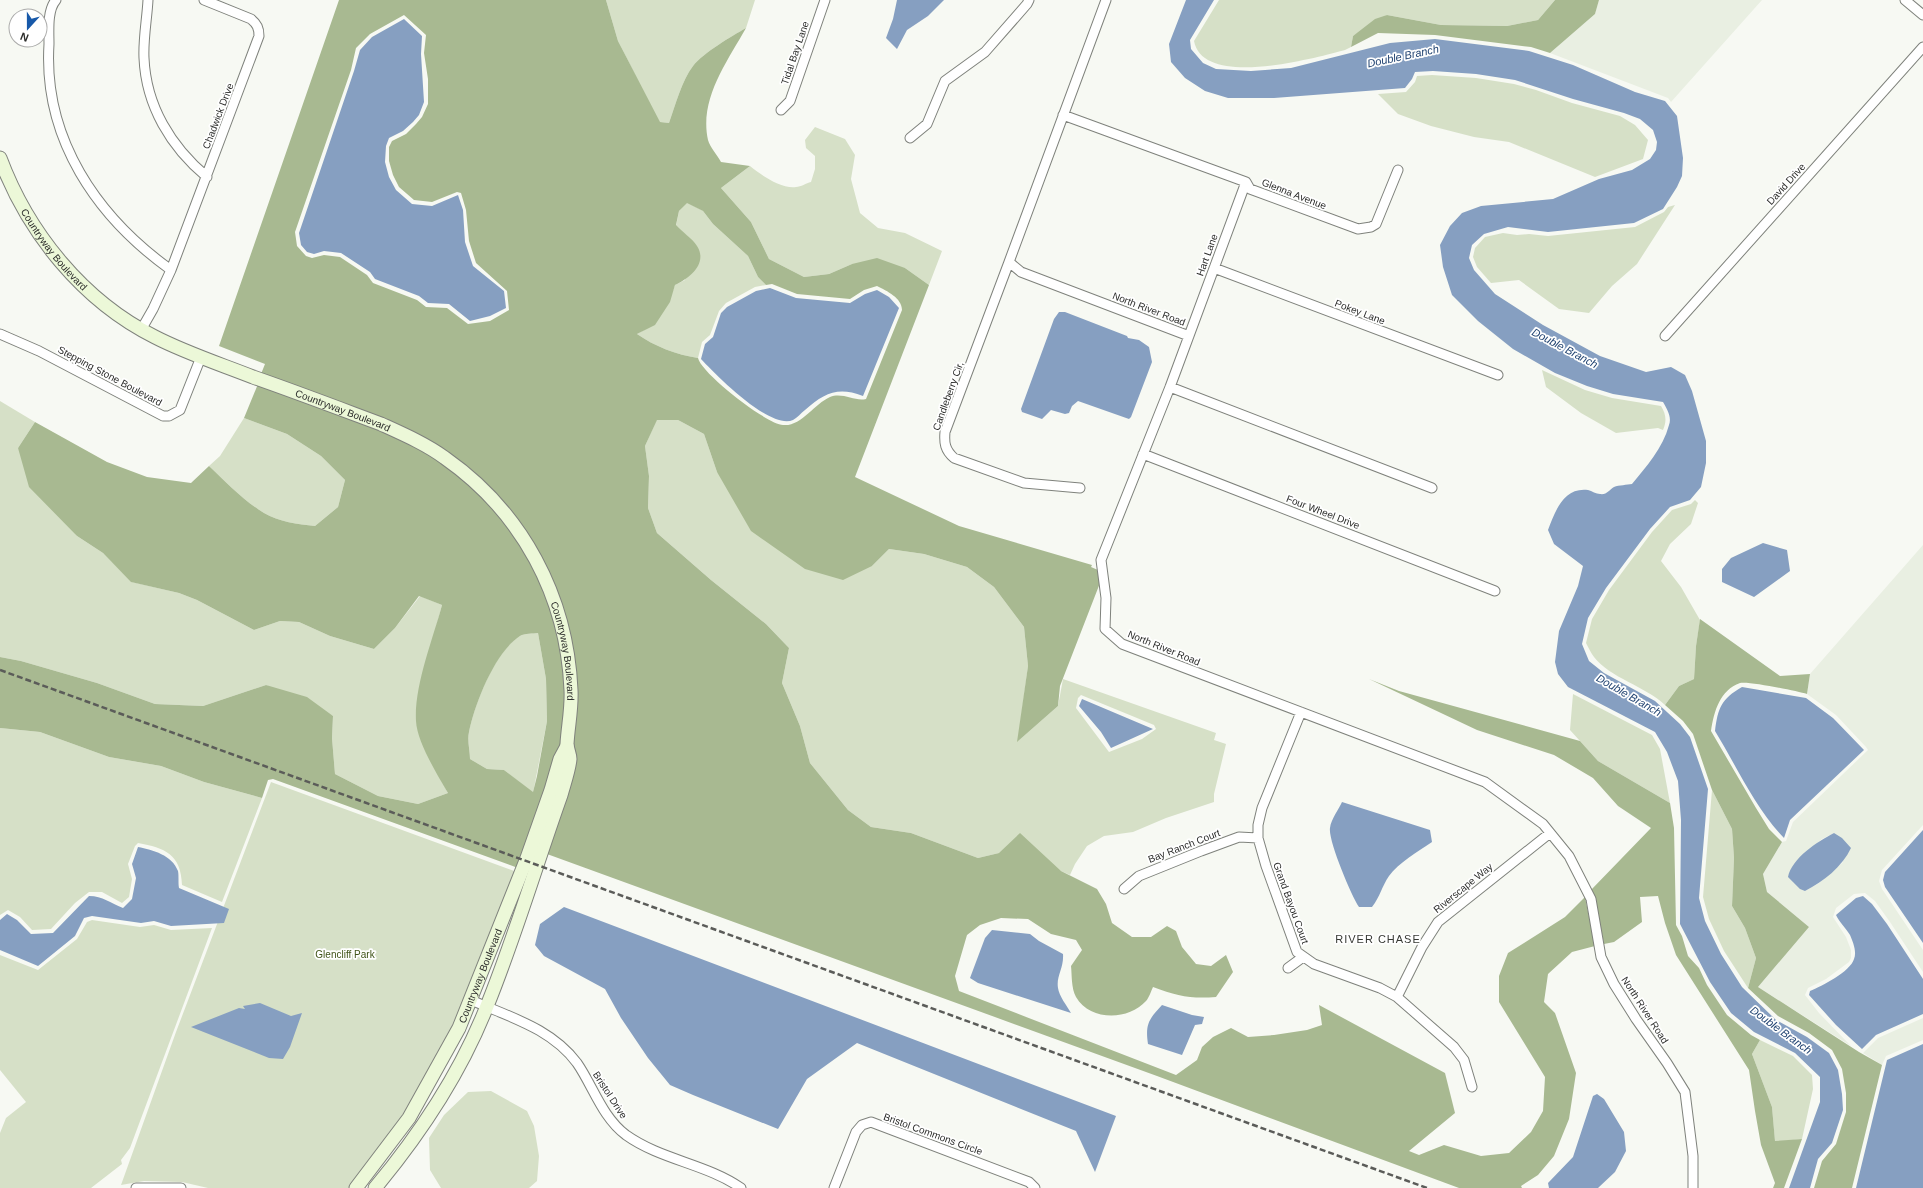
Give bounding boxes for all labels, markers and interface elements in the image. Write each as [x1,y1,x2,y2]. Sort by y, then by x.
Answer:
north arrow [8,8,48,48]
street label: Tidal Bay Lane [779,19,811,86]
text: N [19,30,30,44]
water label: Double Branch [1366,43,1440,69]
street label: Chadwick Drive [200,81,236,150]
street label: David Drive [1765,161,1808,207]
street label: Glenna Avenue [1260,177,1328,212]
street label: Countryway Boulevard [19,207,90,292]
street label: Hart Lane [1194,232,1220,278]
street label: North River Road [1111,290,1187,328]
street label: Pokey Lane [1333,297,1387,327]
water label: Double Branch [1530,326,1600,370]
street label: Stepping Stone Boulevard [56,344,164,408]
street label: Candleberry Cir, [930,360,966,432]
street label: Countryway Boulevard [294,387,392,433]
street label: Four Wheel Drive [1285,493,1362,531]
street label: Countryway Boulevard [549,600,577,701]
street label: North River Road [1126,628,1202,668]
water label: Double Branch [1594,672,1664,718]
street label: Bay Ranch Court [1146,827,1222,865]
street label: Grand Bayou Court [1271,861,1311,946]
street label: Riverscape Way [1431,861,1495,915]
street label: Countryway Boulevard [456,927,504,1025]
district label: RIVER CHASE [1335,933,1421,945]
park label: Glencliff Park [315,949,376,960]
street label: North River Road [1619,975,1671,1045]
water label: Double Branch [1748,1004,1814,1056]
street label: Bristol Drive [591,1069,630,1121]
street label: Bristol Commons Circle [882,1111,984,1157]

